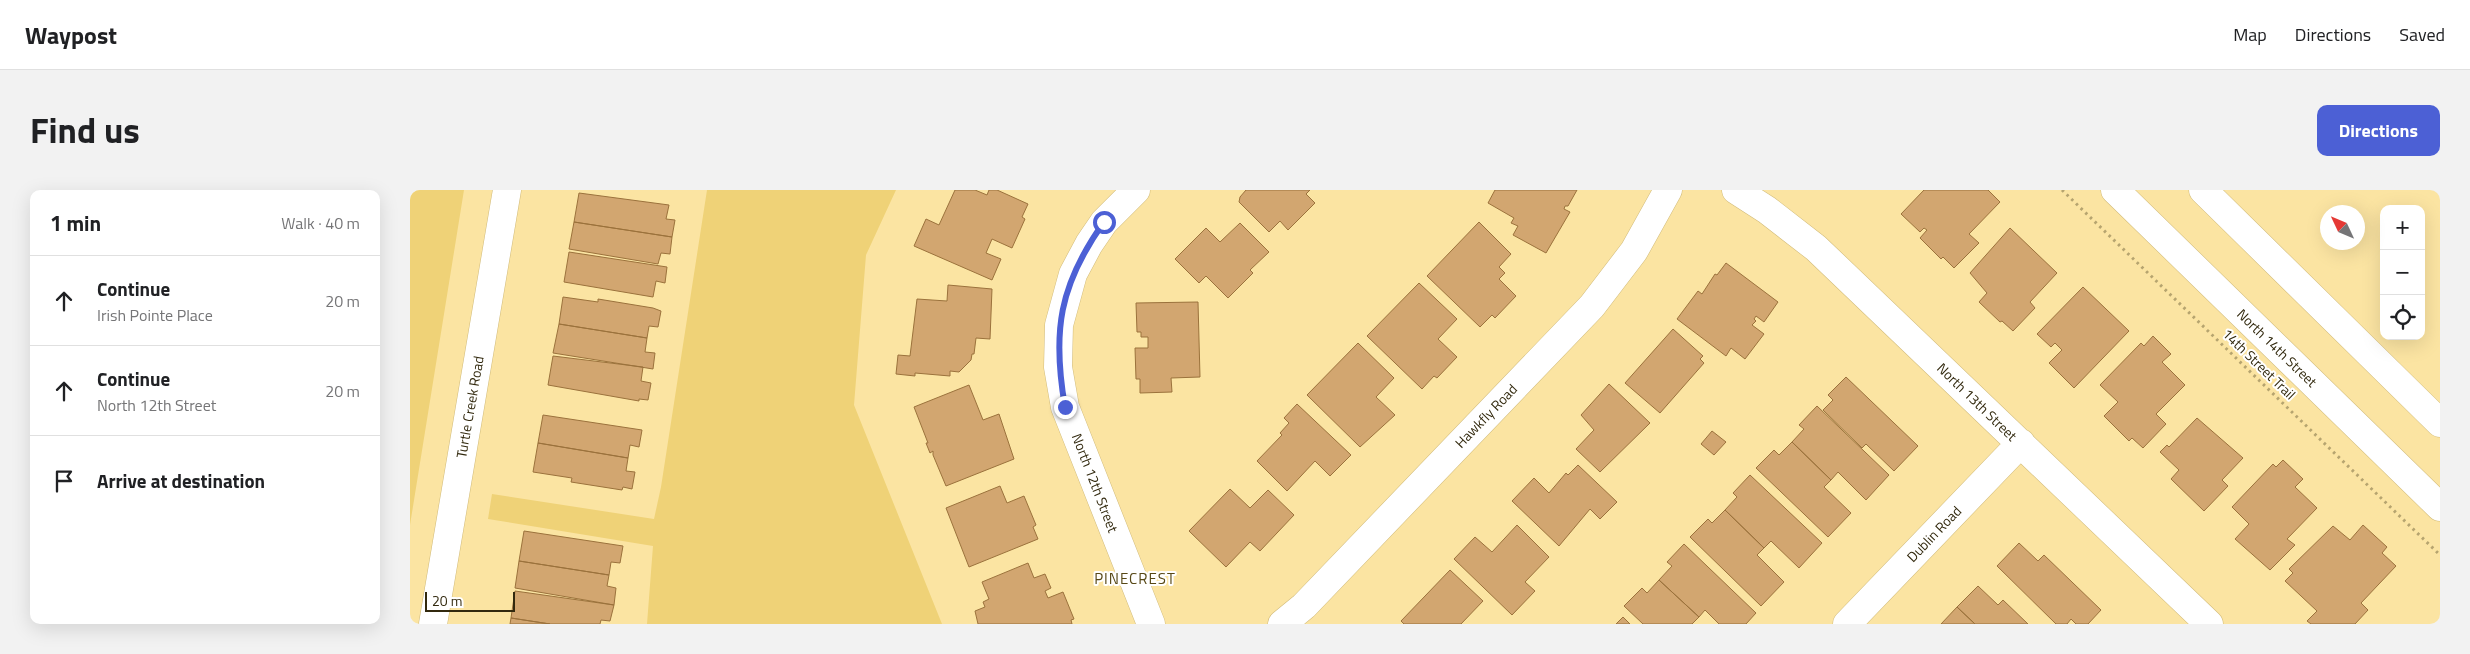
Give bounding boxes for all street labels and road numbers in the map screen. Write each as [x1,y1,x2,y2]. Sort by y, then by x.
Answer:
street label: North 14th Street [2232,304,2322,392]
street label: 14th Street Trail [2218,323,2301,404]
street label: Turtle Creek Road [450,354,489,460]
street label: North 13th Street [1932,358,2022,446]
street label: Hawkfly Road [1450,379,1522,452]
street label: North 12th Street [1067,430,1124,535]
street label: Dublin Road [1901,501,1966,567]

